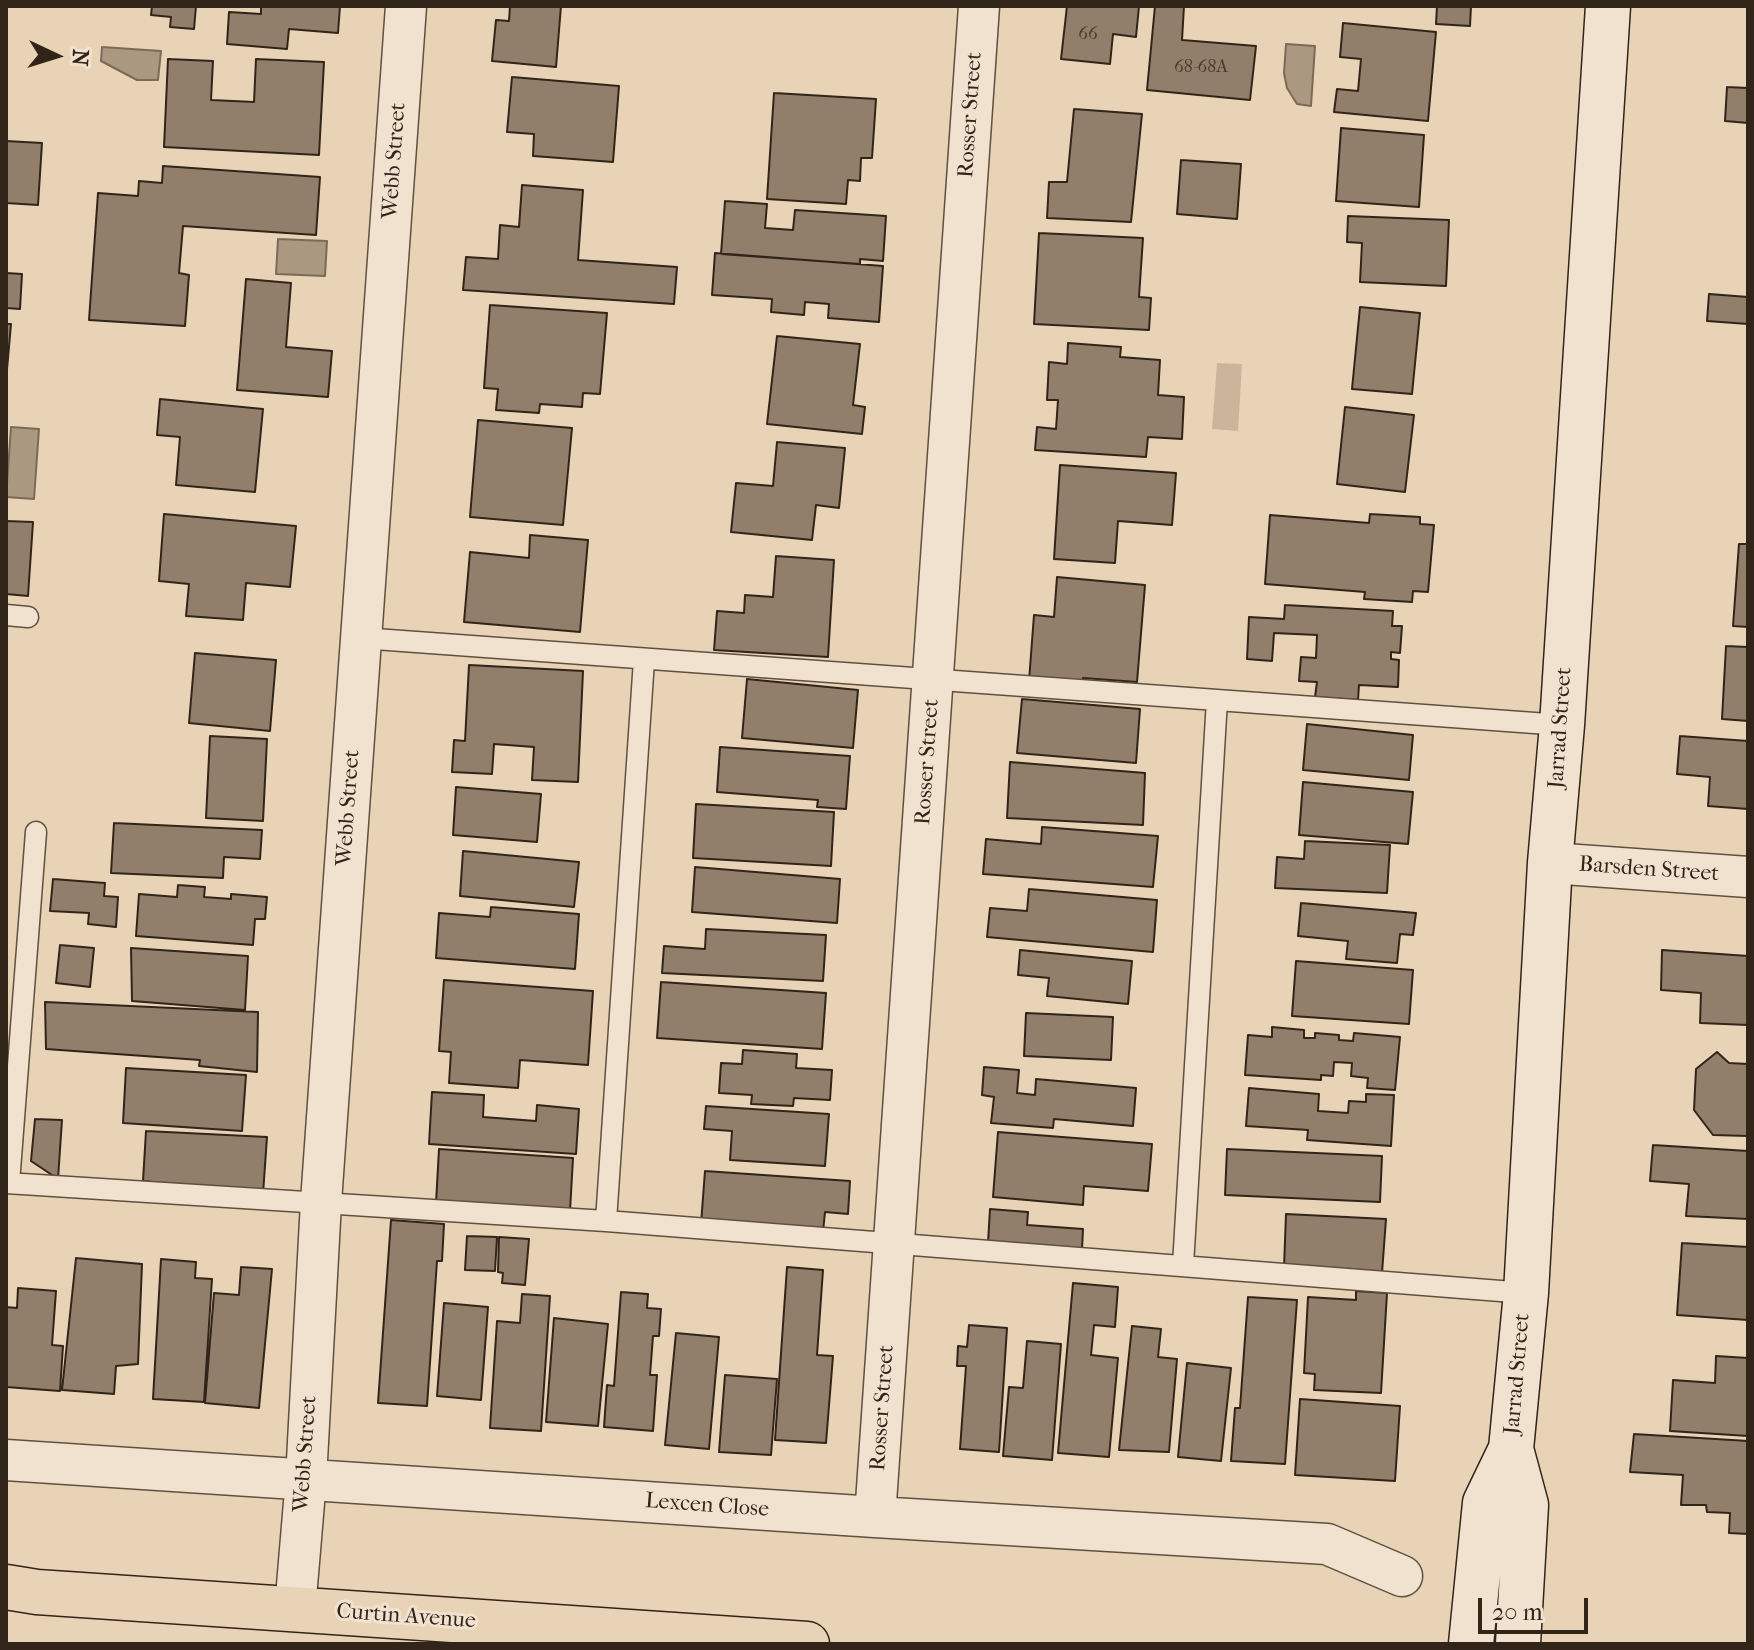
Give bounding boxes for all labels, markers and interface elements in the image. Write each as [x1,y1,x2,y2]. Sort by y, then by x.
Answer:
north arrow [16,16,96,96]
house number: 66 [1078,24,1098,46]
text: N [66,48,93,67]
street label: Rosser Street [953,51,989,179]
house number: 68-68A [1174,57,1228,79]
street label: Webb Street [378,102,412,220]
street label: Jarrad Street [1544,666,1578,790]
street label: Rosser Street [910,698,946,826]
street label: Webb Street [332,749,366,867]
street label: Barsden Street [1578,852,1720,888]
street label: Jarrad Street [1500,1312,1536,1436]
street label: Rosser Street [865,1344,901,1472]
street label: Webb Street [289,1395,323,1513]
street label: Lexcen Close [644,1489,770,1523]
scale bar [1482,1582,1592,1632]
text: 20 m [1492,1598,1543,1626]
street label: Curtin Avenue [335,1599,477,1635]

